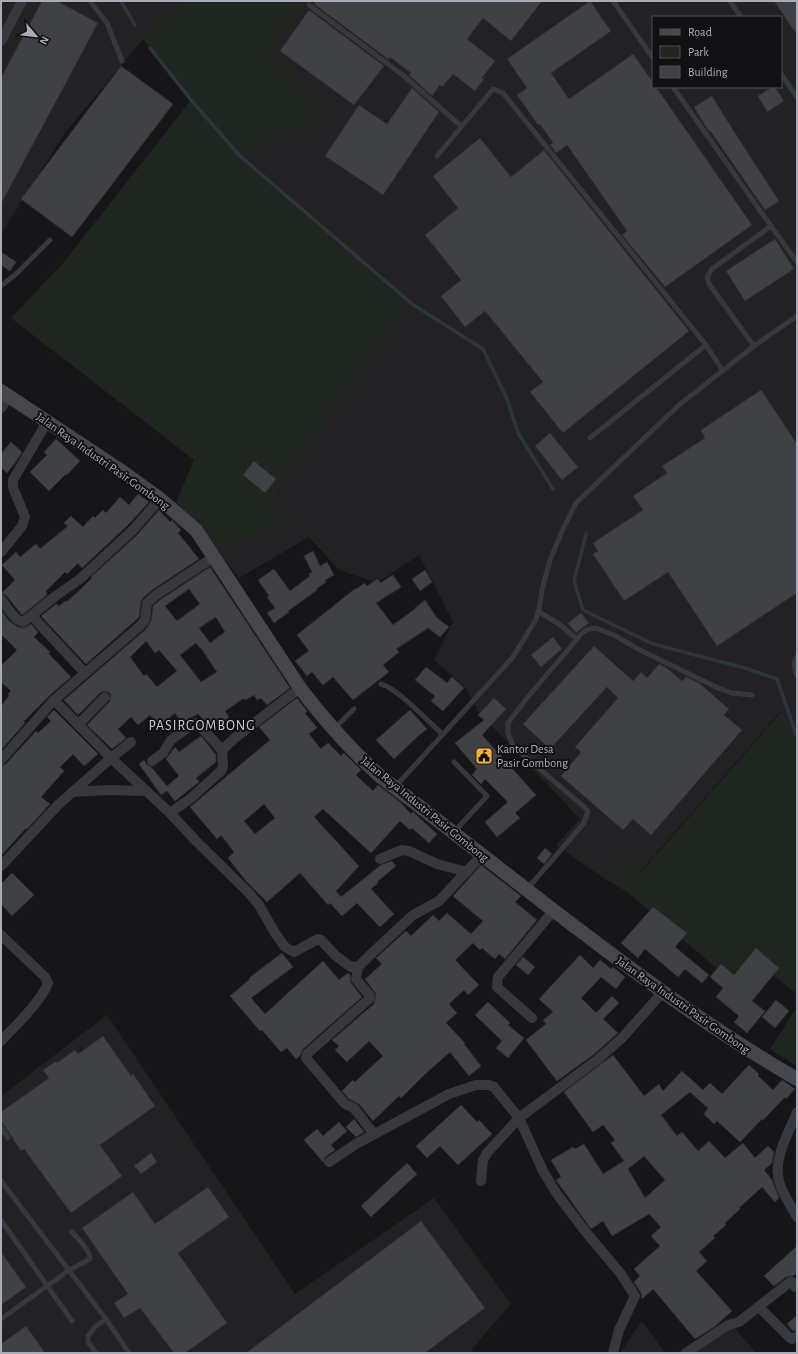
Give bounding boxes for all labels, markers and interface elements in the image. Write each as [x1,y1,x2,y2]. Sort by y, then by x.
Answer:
north arrow [16,16,56,56]
legend [652,16,782,88]
text: Road [688,26,712,38]
text: N [38,34,51,46]
text: Park [688,46,709,58]
text: Building [688,66,728,78]
street label: Jalan Raya Industri Pasir Gombong [34,410,172,513]
district label: PASIRGOMBONG [148,719,256,733]
place label: Kantor Desa Pasir Gombong [497,743,568,769]
public building icon: Kantor Desa Pasir Gombong [474,746,494,766]
street label: Jalan Raya Industri Pasir Gombong [359,754,491,865]
street label: Jalan Raya Industri Pasir Gombong [614,954,752,1057]

